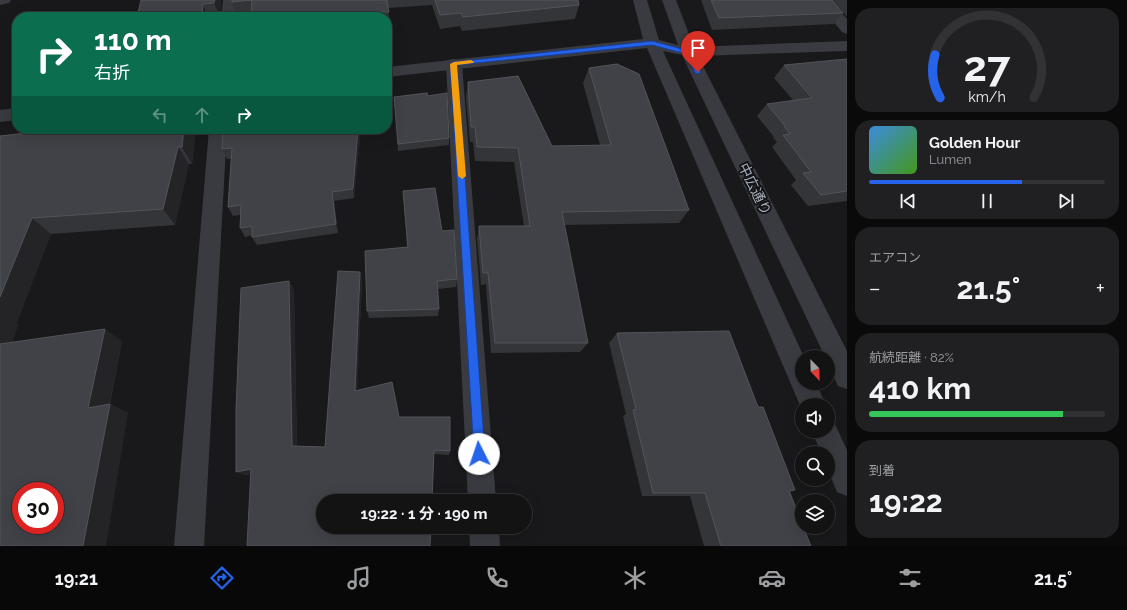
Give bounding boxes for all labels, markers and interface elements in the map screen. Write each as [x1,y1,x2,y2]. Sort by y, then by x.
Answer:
text: 110 m [94,24,172,57]
icon: right [28,28,80,80]
pin [681,31,715,72]
icon: arrive [687,37,709,59]
text: 27 [964,42,1011,91]
text: 右折 [94,62,130,83]
text: km/h [968,89,1006,105]
icon: left [149,104,171,126]
icon: ahead [191,104,213,126]
icon: right [233,104,255,126]
text: Golden Hour [929,134,1020,152]
text: Lumen [929,152,971,167]
street label: 中広通り [736,160,774,218]
icon: previous [897,190,919,212]
icon: pause [976,190,998,212]
icon: next [1055,190,1077,212]
text: エアコン [869,250,921,265]
text: 21.5° [957,271,1020,306]
text: − [869,275,881,301]
text: + [1096,275,1105,301]
north arrow [795,350,835,390]
map controls [795,350,835,534]
text: 航続距離 · 82% [869,350,954,365]
text: 410 km [869,371,971,406]
button: sound [795,398,835,438]
position arrow [458,433,500,475]
button: search [795,446,835,486]
text: 到着 [869,463,895,478]
speed limit sign: 30 [12,482,64,534]
text: 19:22 [869,484,943,519]
button: layers [795,494,835,534]
text: 19:22 · 1 分 · 190 m [360,505,488,523]
icon: directions [208,564,236,592]
icon: music [345,564,373,592]
icon: phone [483,564,511,592]
icon: climate [621,564,649,592]
icon: car [758,564,786,592]
icon: filters [896,564,924,592]
text: 19:21 [55,568,98,589]
text: 21.5° [1034,568,1072,589]

